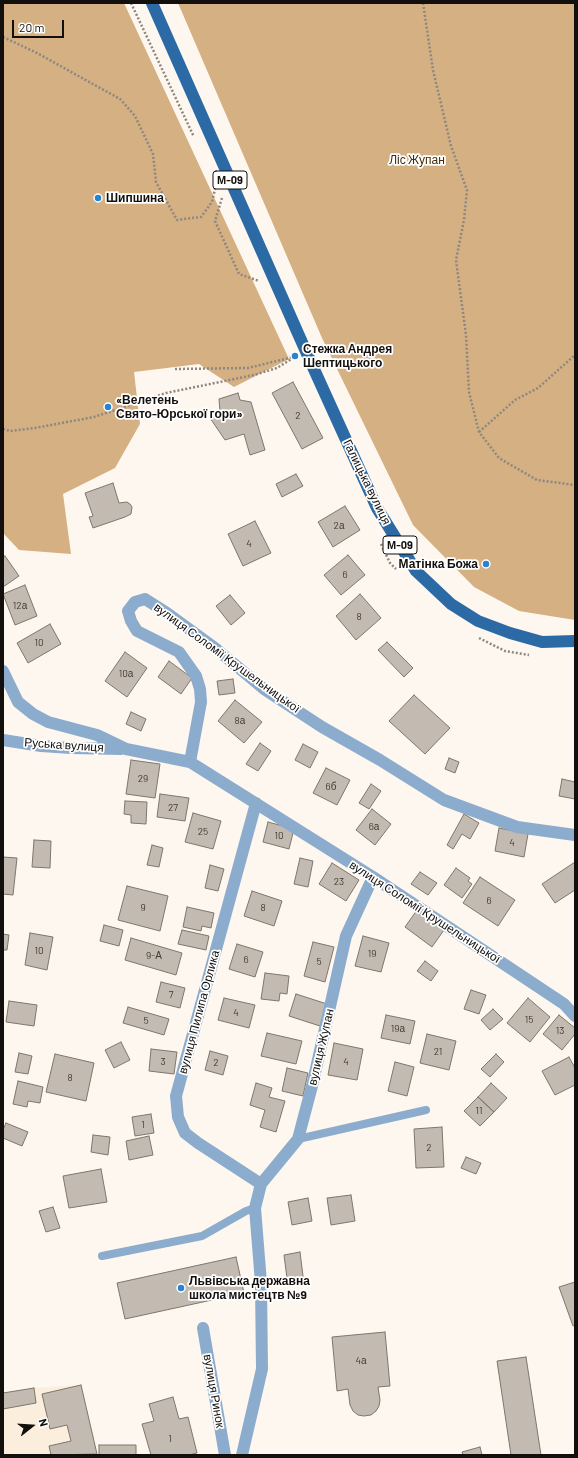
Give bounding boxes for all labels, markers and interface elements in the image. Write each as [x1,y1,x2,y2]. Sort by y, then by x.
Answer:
scale bar [14,12,66,38]
text: 20 m [19,20,45,34]
park label: Ліс Жупан [389,153,445,167]
road number: М-09 [213,171,247,189]
place label: Шипшина [106,191,164,205]
marker: Шипшина [93,193,103,203]
place label: Стежка Андрея Шептицького [303,342,392,370]
marker: Стежка Андрея Шептицького [290,351,300,361]
place label: «Велетень Свято-Юрської гори» [116,393,243,421]
marker: «Велетень Свято-Юрської гори» [103,402,113,412]
house number: 2 [295,410,301,422]
street label: Галицька вулиця [340,437,394,527]
house number: 2а [334,520,344,532]
road number: М-09 [383,536,417,554]
house number: 4 [246,538,252,550]
place label: Матінка Божа [399,557,478,571]
marker: Матінка Божа [481,559,491,569]
house number: 6 [342,569,348,581]
house number: 12а [13,600,27,612]
street label: вулиця Соломії Крушельницької [151,600,303,716]
house number: 8 [356,611,362,623]
house number: 10 [34,637,44,649]
house number: 10а [119,668,133,680]
house number: 8а [235,715,245,727]
street label: Руська вулиця [24,735,104,755]
house number: 29 [138,773,148,785]
house number: 6б [326,781,336,793]
house number: 27 [168,802,178,814]
house number: 6а [369,821,379,833]
house number: 25 [198,826,208,838]
house number: 10 [274,830,284,842]
house number: 4 [509,837,515,849]
street label: вулиця Соломії Крушельницької [347,858,503,966]
house number: 23 [334,876,344,888]
house number: 6 [486,895,492,907]
house number: 9 [140,902,146,914]
house number: 8 [260,902,266,914]
house number: 10 [34,945,44,957]
house number: 19 [368,948,376,960]
street label: вулиця Пилипа Орлика [176,949,222,1075]
house number: 9-А [146,950,162,962]
house number: 6 [243,954,249,966]
house number: 5 [316,956,322,968]
house number: 7 [169,989,173,1001]
house number: 4 [233,1007,239,1019]
street label: вулиця Жупан [305,1007,337,1087]
house number: 15 [525,1014,533,1026]
house number: 5 [143,1015,149,1027]
house number: 19а [391,1023,405,1035]
house number: 13 [556,1025,564,1037]
house number: 21 [434,1046,442,1058]
house number: 3 [160,1056,166,1068]
house number: 4 [343,1056,349,1068]
house number: 2 [213,1057,219,1069]
house number: 8 [67,1072,73,1084]
house number: 11 [475,1105,483,1117]
house number: 1 [141,1119,145,1131]
house number: 2 [426,1142,432,1154]
place label: Львівська державна школа мистецтв №9 [189,1274,310,1302]
marker: Львівська державна школа мистецтв №9 [176,1283,186,1293]
street label: вулиця Ринок [200,1353,228,1429]
house number: 4а [355,1355,367,1367]
north arrow [12,1406,52,1446]
text: N [37,1417,51,1428]
house number: 1 [168,1433,172,1445]

